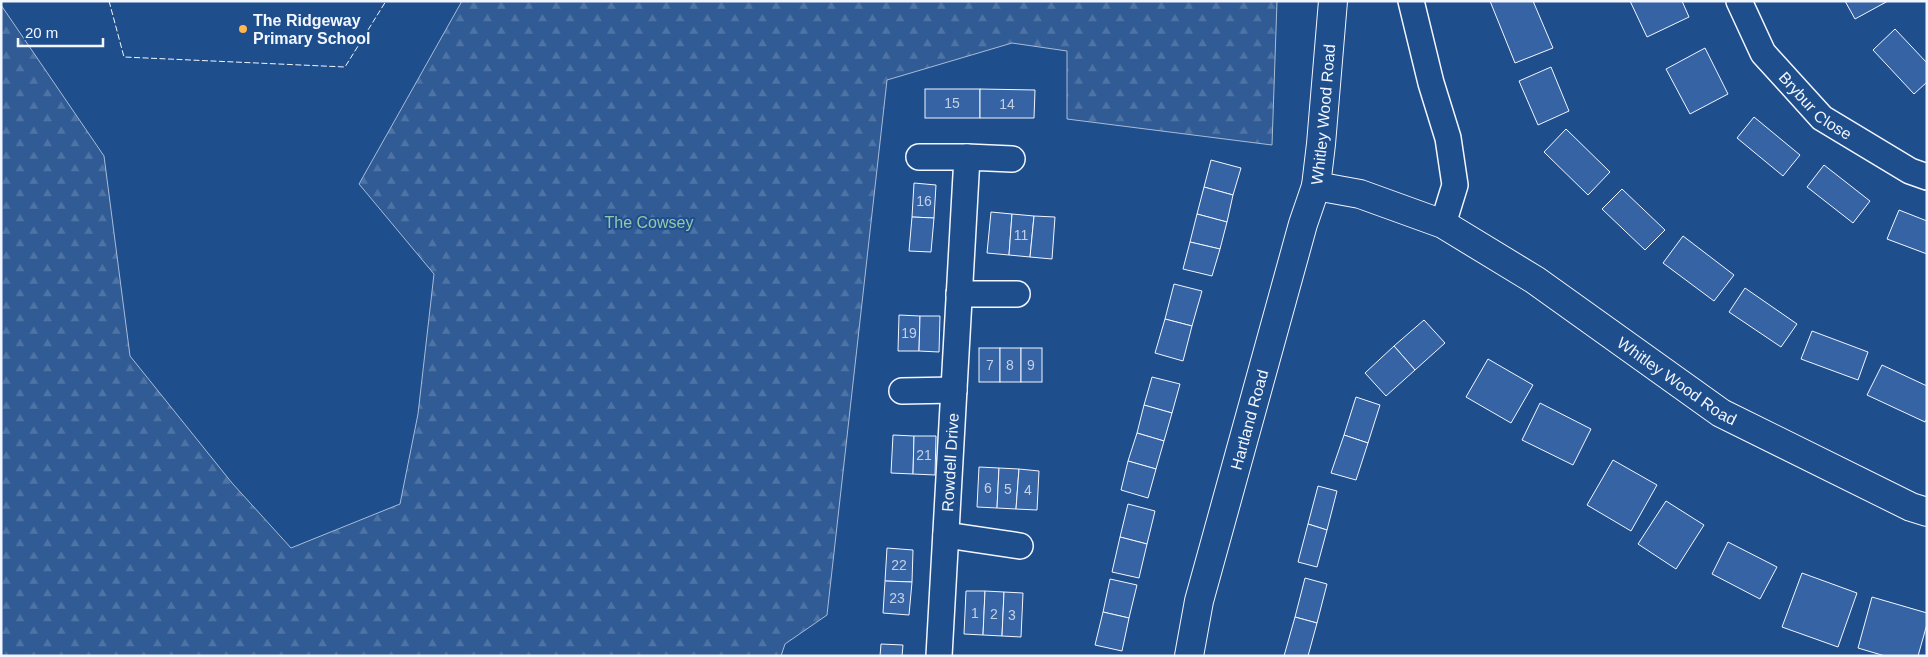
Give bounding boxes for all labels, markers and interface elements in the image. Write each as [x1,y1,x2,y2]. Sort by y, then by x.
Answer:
place label: The Ridgeway Primary School [253,12,370,47]
scale bar [18,15,102,47]
marker: The Ridgeway Primary School [237,23,249,35]
text: 20 m [25,24,58,41]
street label: Whitley Wood Road [1308,43,1338,186]
street label: Brybur Close [1776,68,1855,142]
house number: 15 [944,95,960,111]
house number: 14 [999,96,1015,112]
house number: 16 [916,193,932,209]
park label: The Cowsey [605,214,693,231]
house number: 11 [1014,227,1028,243]
house number: 19 [901,325,917,341]
street label: Whitley Wood Road [1614,333,1739,428]
house number: 7 [986,357,994,373]
house number: 8 [1006,357,1014,373]
house number: 9 [1027,357,1035,373]
street label: Hartland Road [1227,368,1271,472]
street label: Rowdell Drive [939,412,961,512]
house number: 21 [916,447,932,463]
house number: 6 [984,480,992,496]
house number: 5 [1004,481,1012,497]
house number: 4 [1024,482,1032,498]
house number: 22 [891,557,907,573]
house number: 23 [889,590,905,606]
house number: 1 [971,605,979,621]
house number: 2 [990,606,998,622]
house number: 3 [1008,607,1016,623]

